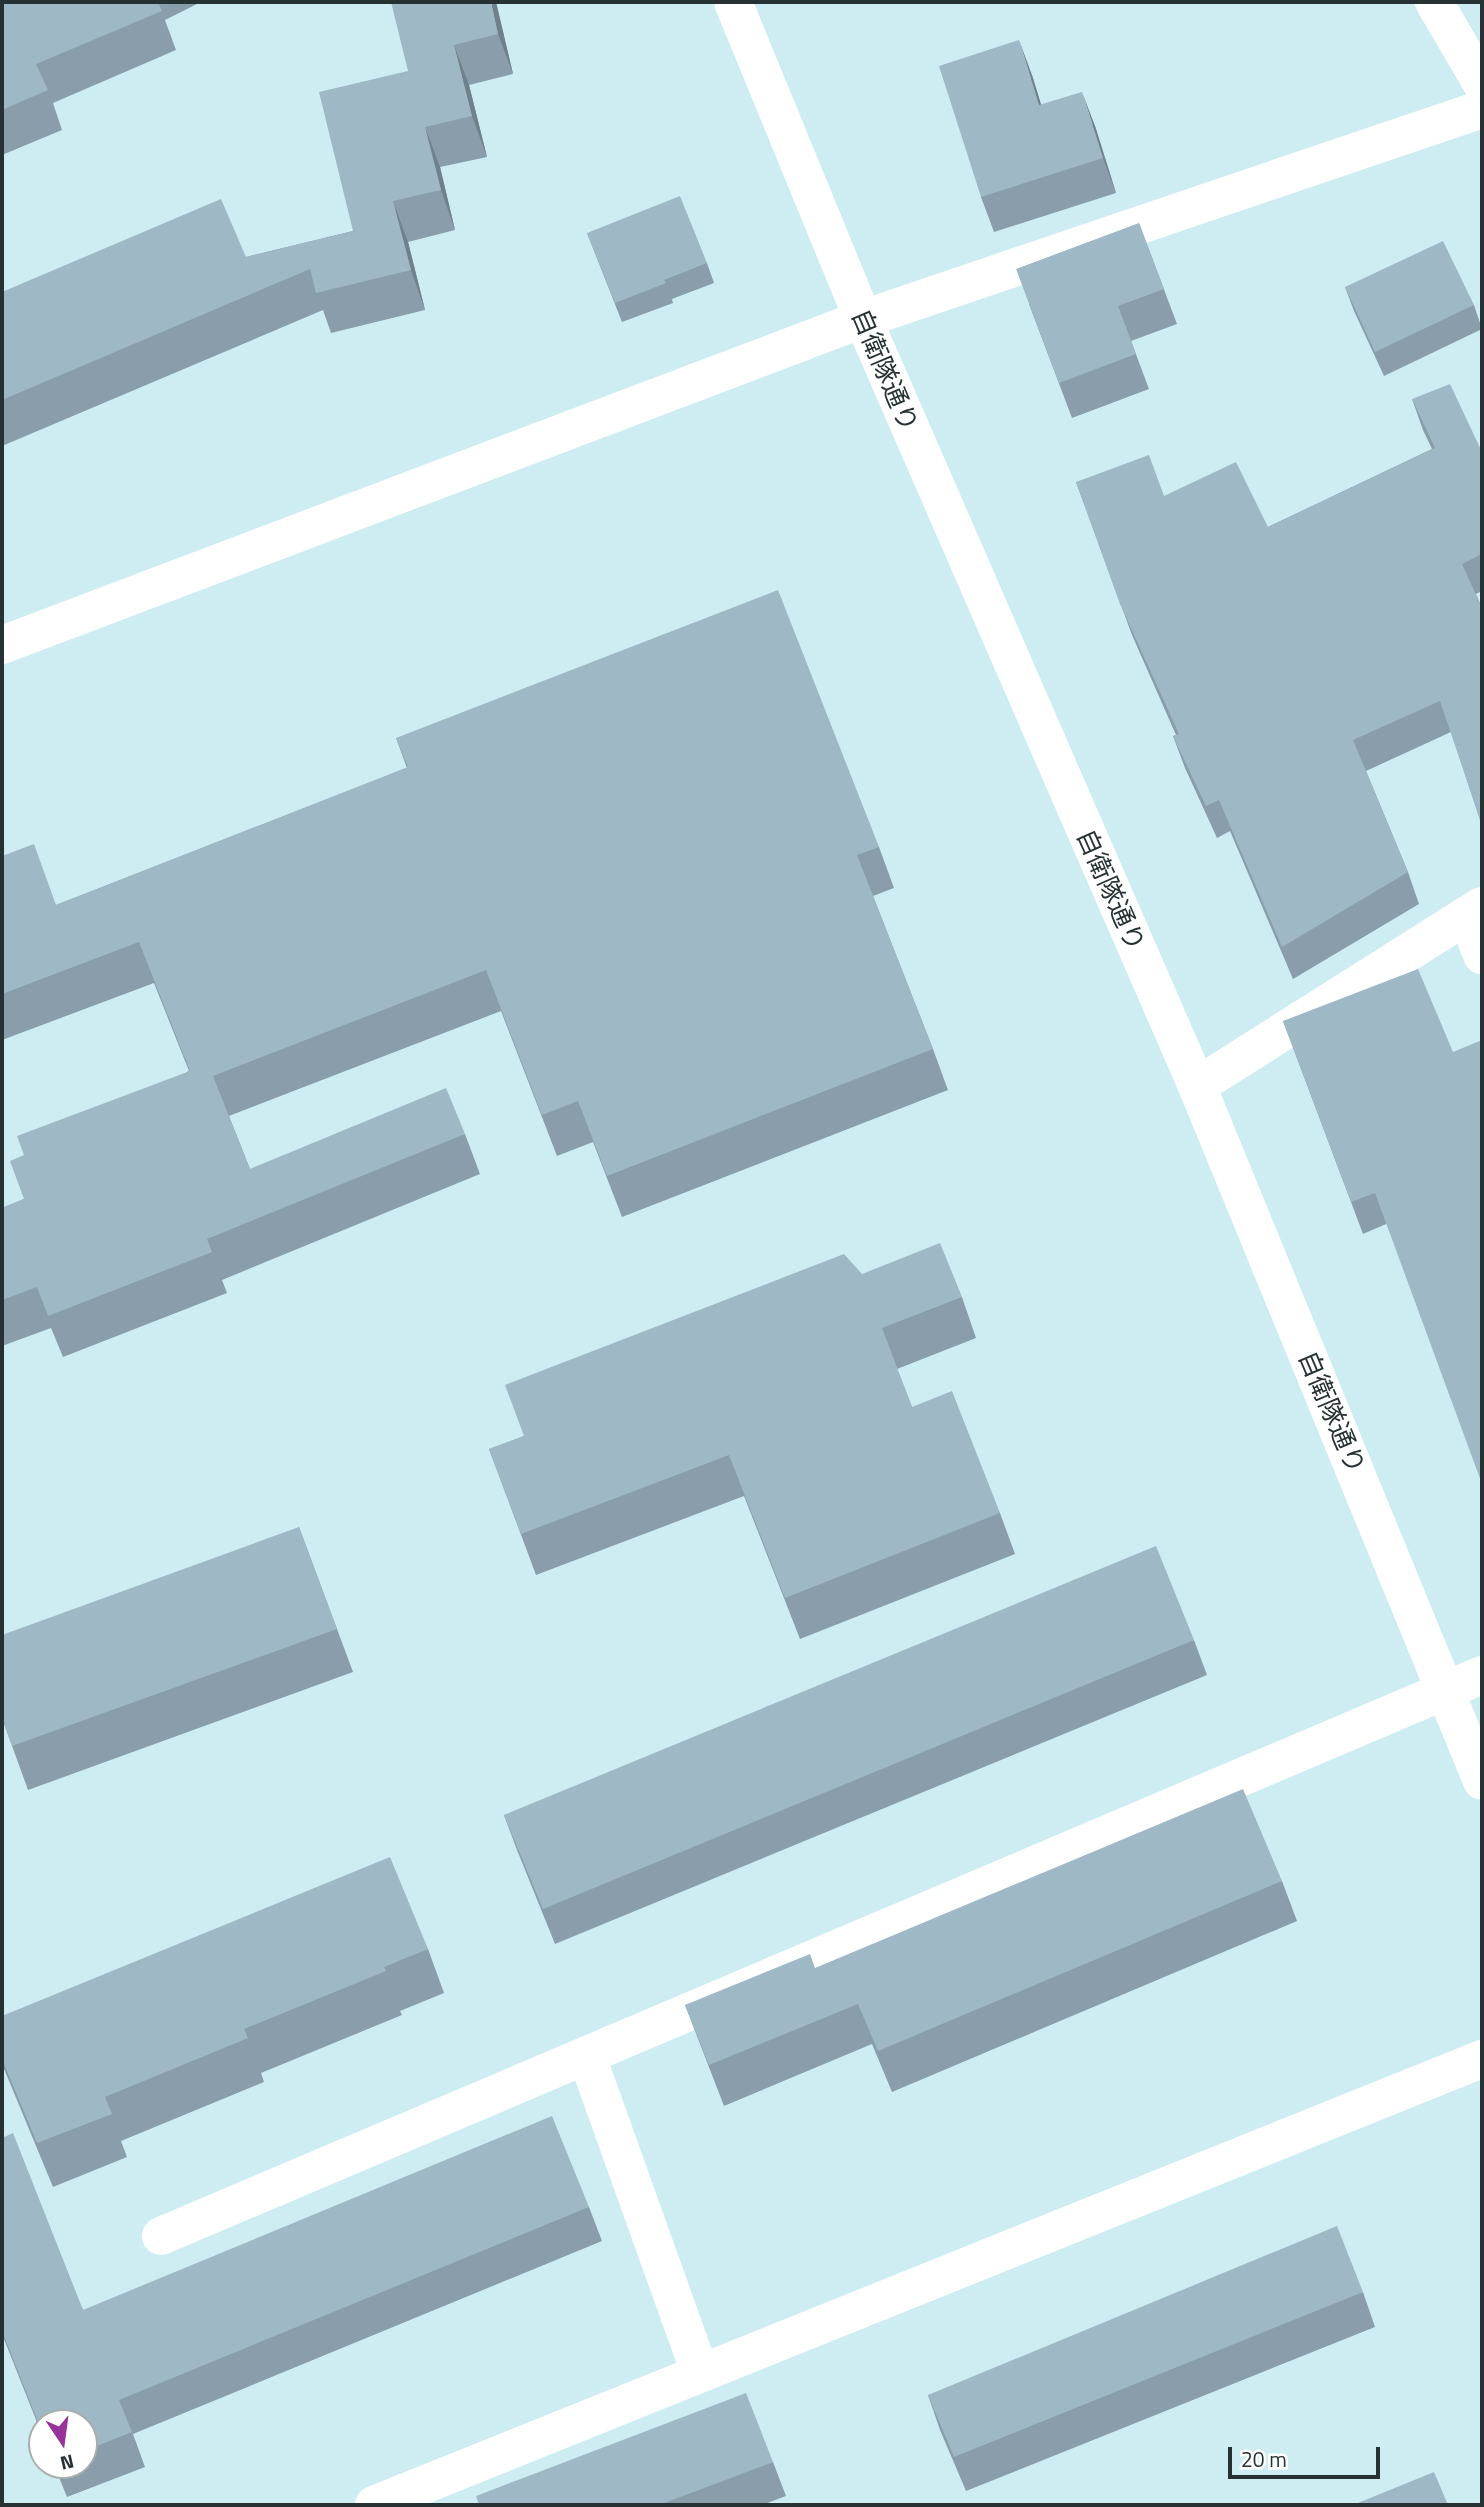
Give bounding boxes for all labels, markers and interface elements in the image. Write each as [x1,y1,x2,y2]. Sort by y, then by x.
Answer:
street label: 自衛隊通り [845,304,925,436]
street label: 自衛隊通り [1070,824,1152,956]
street label: 自衛隊通り [1292,1346,1372,1478]
north arrow [28,2409,98,2479]
scale bar [1232,2434,1384,2478]
text: 20 m [1241,2443,1287,2475]
text: N [58,2447,77,2479]

